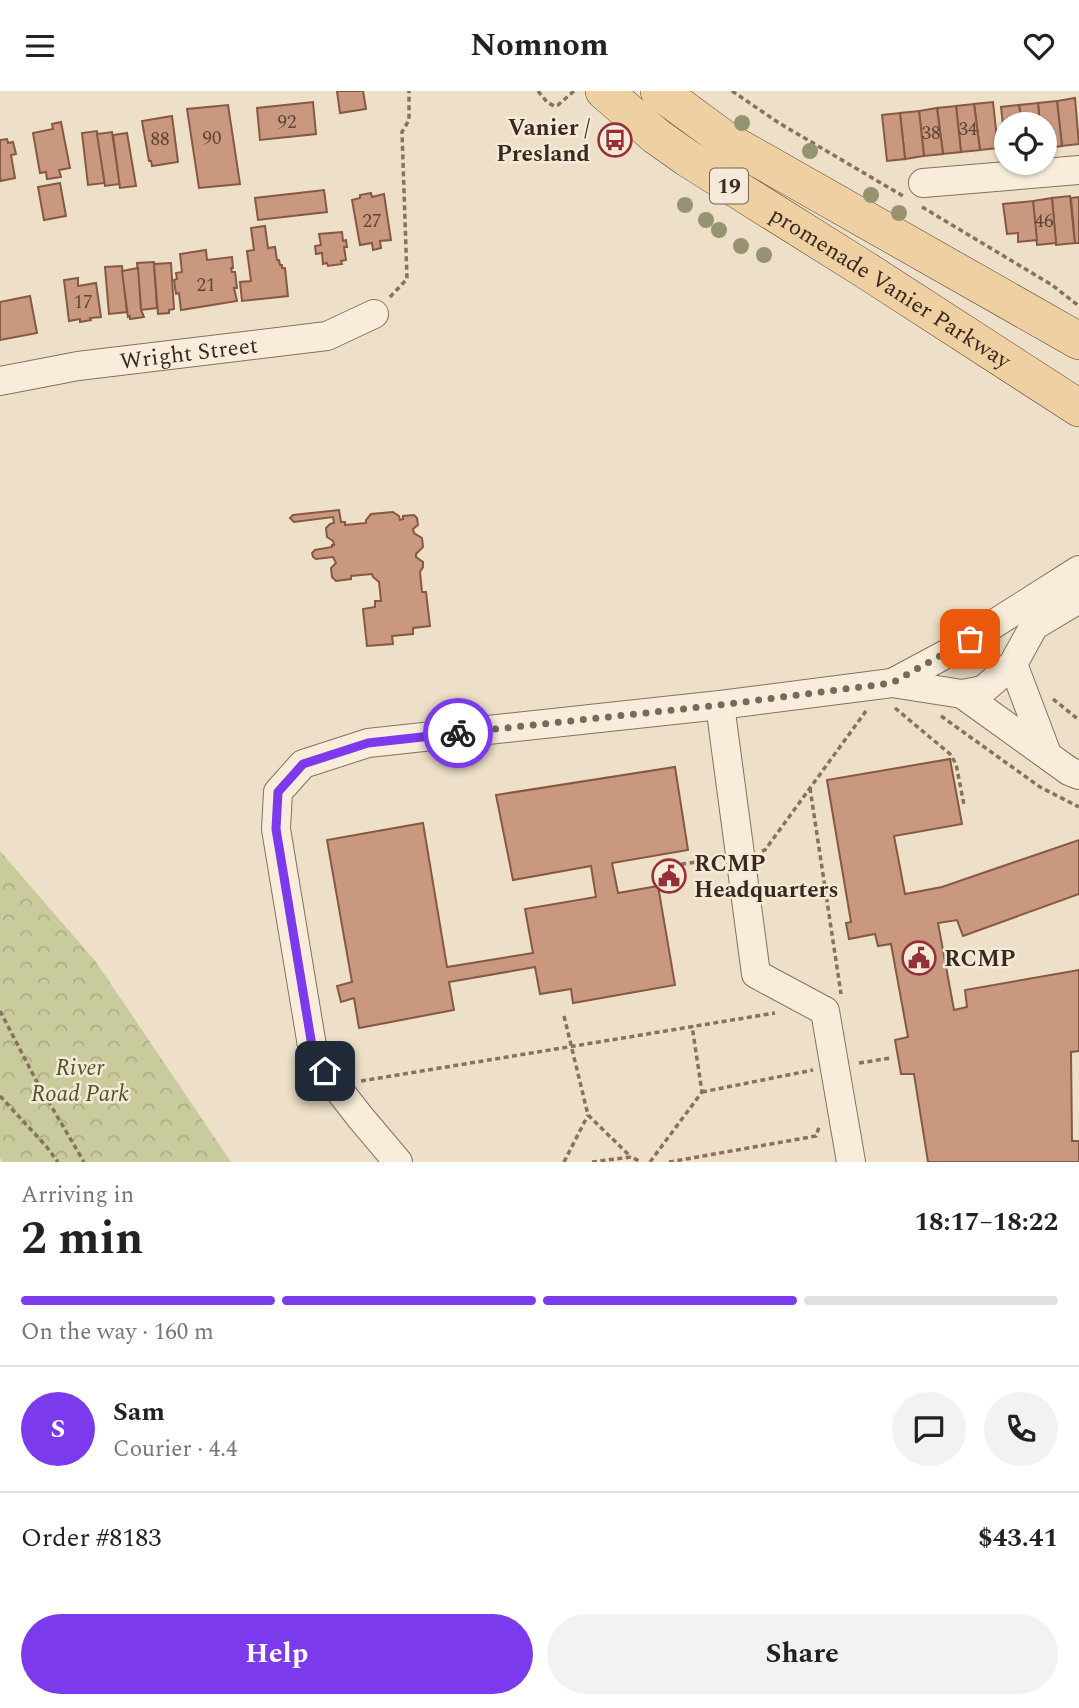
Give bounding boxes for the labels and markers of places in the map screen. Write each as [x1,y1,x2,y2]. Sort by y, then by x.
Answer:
place label: Vanier / Presland [496,111,590,172]
bus stop icon: Vanier / Presland [596,121,634,159]
pin [940,609,1000,669]
place label: RCMP Headquarters [694,847,838,908]
public building icon: RCMP Headquarters [650,857,688,895]
public building icon: RCMP [900,939,938,977]
place label: RCMP [944,942,1016,977]
pin [295,1041,355,1101]

